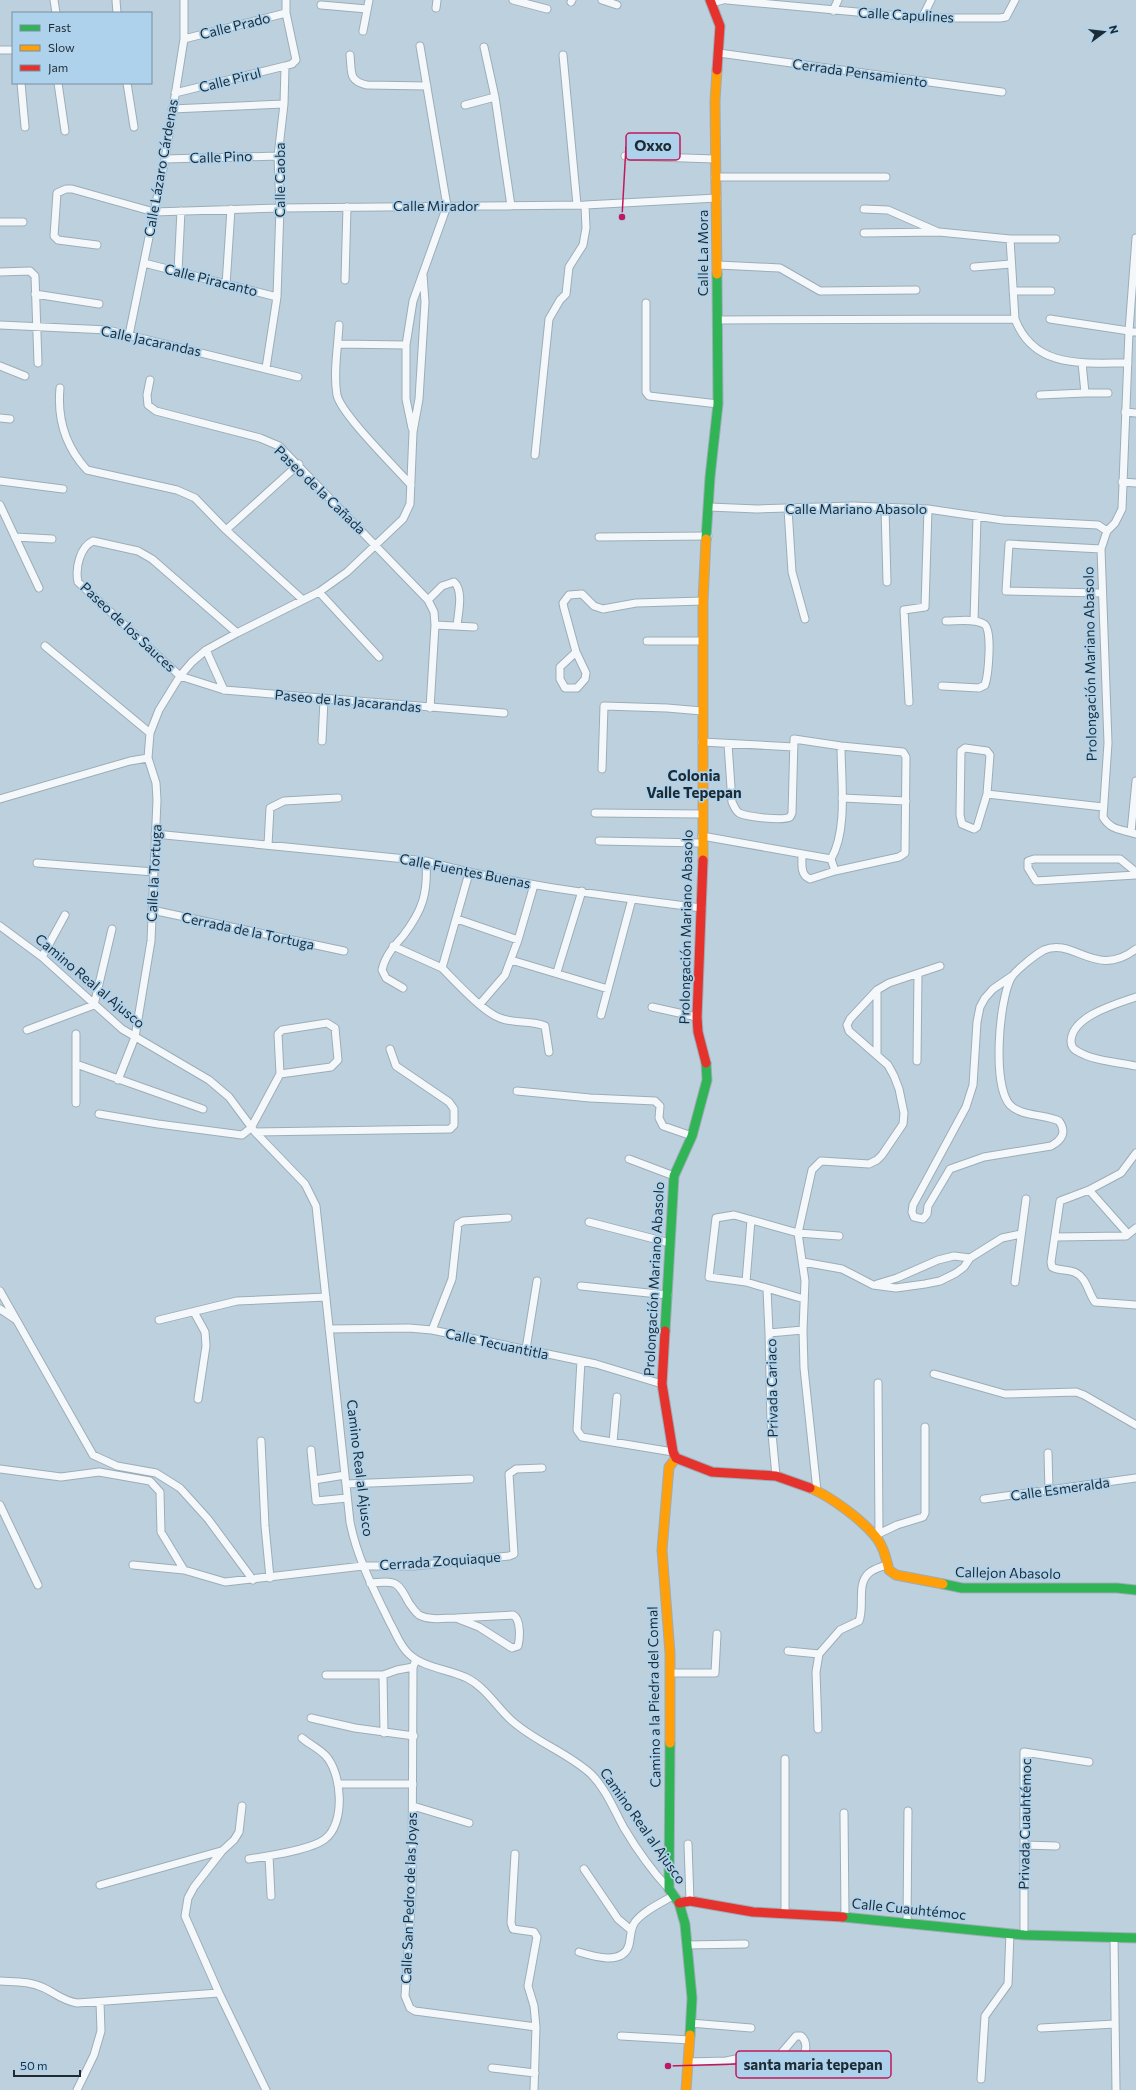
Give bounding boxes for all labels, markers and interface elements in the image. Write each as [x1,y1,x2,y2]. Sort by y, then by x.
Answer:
street label: Calle Capulines [858,3,954,26]
street label: Calle Prado [198,9,272,42]
legend [12,12,152,84]
north arrow [1084,12,1124,52]
text: Fast [48,20,71,34]
text: N [1107,24,1121,35]
text: Slow [48,40,75,54]
street label: Cerrada Pensamiento [791,55,929,90]
text: Jam [48,60,68,75]
street label: Calle Pirul [197,64,263,95]
street label: Calle Lázaro Cárdenas [140,98,181,238]
callout: Oxxo [626,133,680,160]
text: Oxxo [634,136,672,154]
street label: Calle Caoba [271,143,288,217]
street label: Calle Pino [189,147,253,166]
street label: Calle Mirador [393,197,479,214]
street label: Calle La Mora [694,210,711,296]
street label: Calle Piracanto [163,260,260,299]
street label: Calle Jacarandas [99,322,203,359]
street label: Paseo de la Cañada [271,442,370,538]
street label: Calle Mariano Abasolo [785,500,927,517]
street label: Prolongación Mariano Abasolo [1079,566,1100,762]
street label: Paseo de los Sauces [77,578,179,675]
street label: Paseo de las Jacarandas [274,686,422,715]
district label: Colonia Valle Tepepan [646,766,742,801]
street label: Calle la Tortuga [142,824,165,922]
street label: Prolongación Mariano Abasolo [675,829,696,1025]
street label: Calle Fuentes Buenas [398,849,532,892]
street label: Cerrada de la Tortuga [180,908,316,953]
street label: Camino Real al Ajusco [32,930,149,1031]
street label: Prolongación Mariano Abasolo [640,1181,667,1377]
street label: Calle Tecuantitla [444,1324,550,1363]
street label: Privada Cariaco [762,1338,781,1438]
street label: Camino Real al Ajusco [344,1398,377,1537]
street label: Calle Esmeralda [1009,1473,1111,1504]
street label: Cerrada Zoquiaque [379,1548,501,1573]
street label: Callejon Abasolo [955,1563,1061,1582]
street label: Camino a la Piedra del Comal [643,1606,664,1788]
street label: Privada Cuauhtémoc [1015,1758,1034,1890]
street label: Camino Real al Ajusco [597,1764,690,1887]
street label: Calle San Pedro de las Joyas [397,1812,420,1984]
street label: Calle Cuauhtémoc [851,1894,967,1923]
callout: santa maria tepepan [736,2051,891,2078]
scale bar [14,2052,80,2078]
text: santa maria tepepan [743,2055,883,2073]
text: 50 m [20,2058,48,2072]

